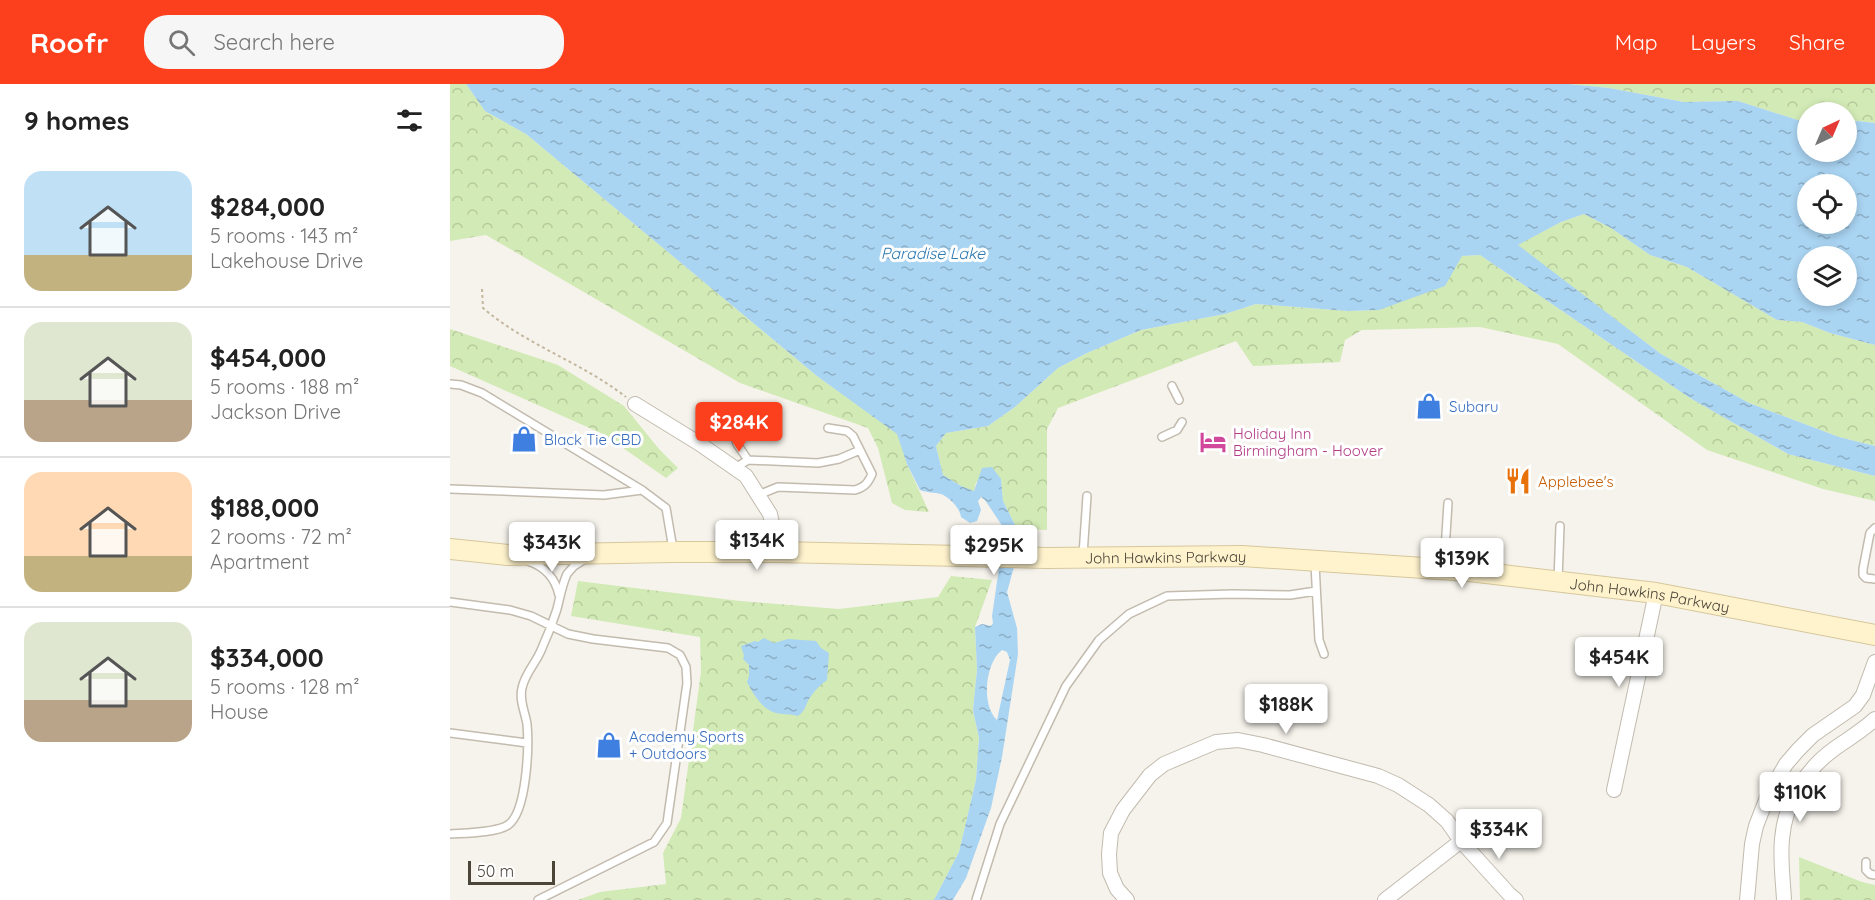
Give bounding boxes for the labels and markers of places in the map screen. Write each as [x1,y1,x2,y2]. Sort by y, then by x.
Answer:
shop icon: Subaru [1414,391,1444,421]
place label: Subaru [1449,397,1498,416]
pin: $284K [697,402,781,453]
shop icon: Black Tie CBD [509,424,539,454]
place label: Holiday Inn Birmingham - Hoover [1233,424,1383,460]
hotel icon: Holiday Inn Birmingham - Hoover [1198,427,1228,457]
place label: Black Tie CBD [544,430,642,449]
restaurant icon: Applebee's [1503,466,1533,496]
place label: Applebee's [1538,472,1614,491]
pin: $134K [715,520,799,571]
pin: $343K [510,522,594,573]
pin: $295K [952,525,1036,576]
pin: $139K [1420,538,1504,589]
pin: $454K [1577,637,1661,688]
pin: $188K [1244,684,1328,735]
place label: Academy Sports + Outdoors [629,727,744,763]
shop icon: Academy Sports + Outdoors [594,730,624,760]
pin: $110K [1758,772,1842,823]
pin: $334K [1457,809,1541,860]

